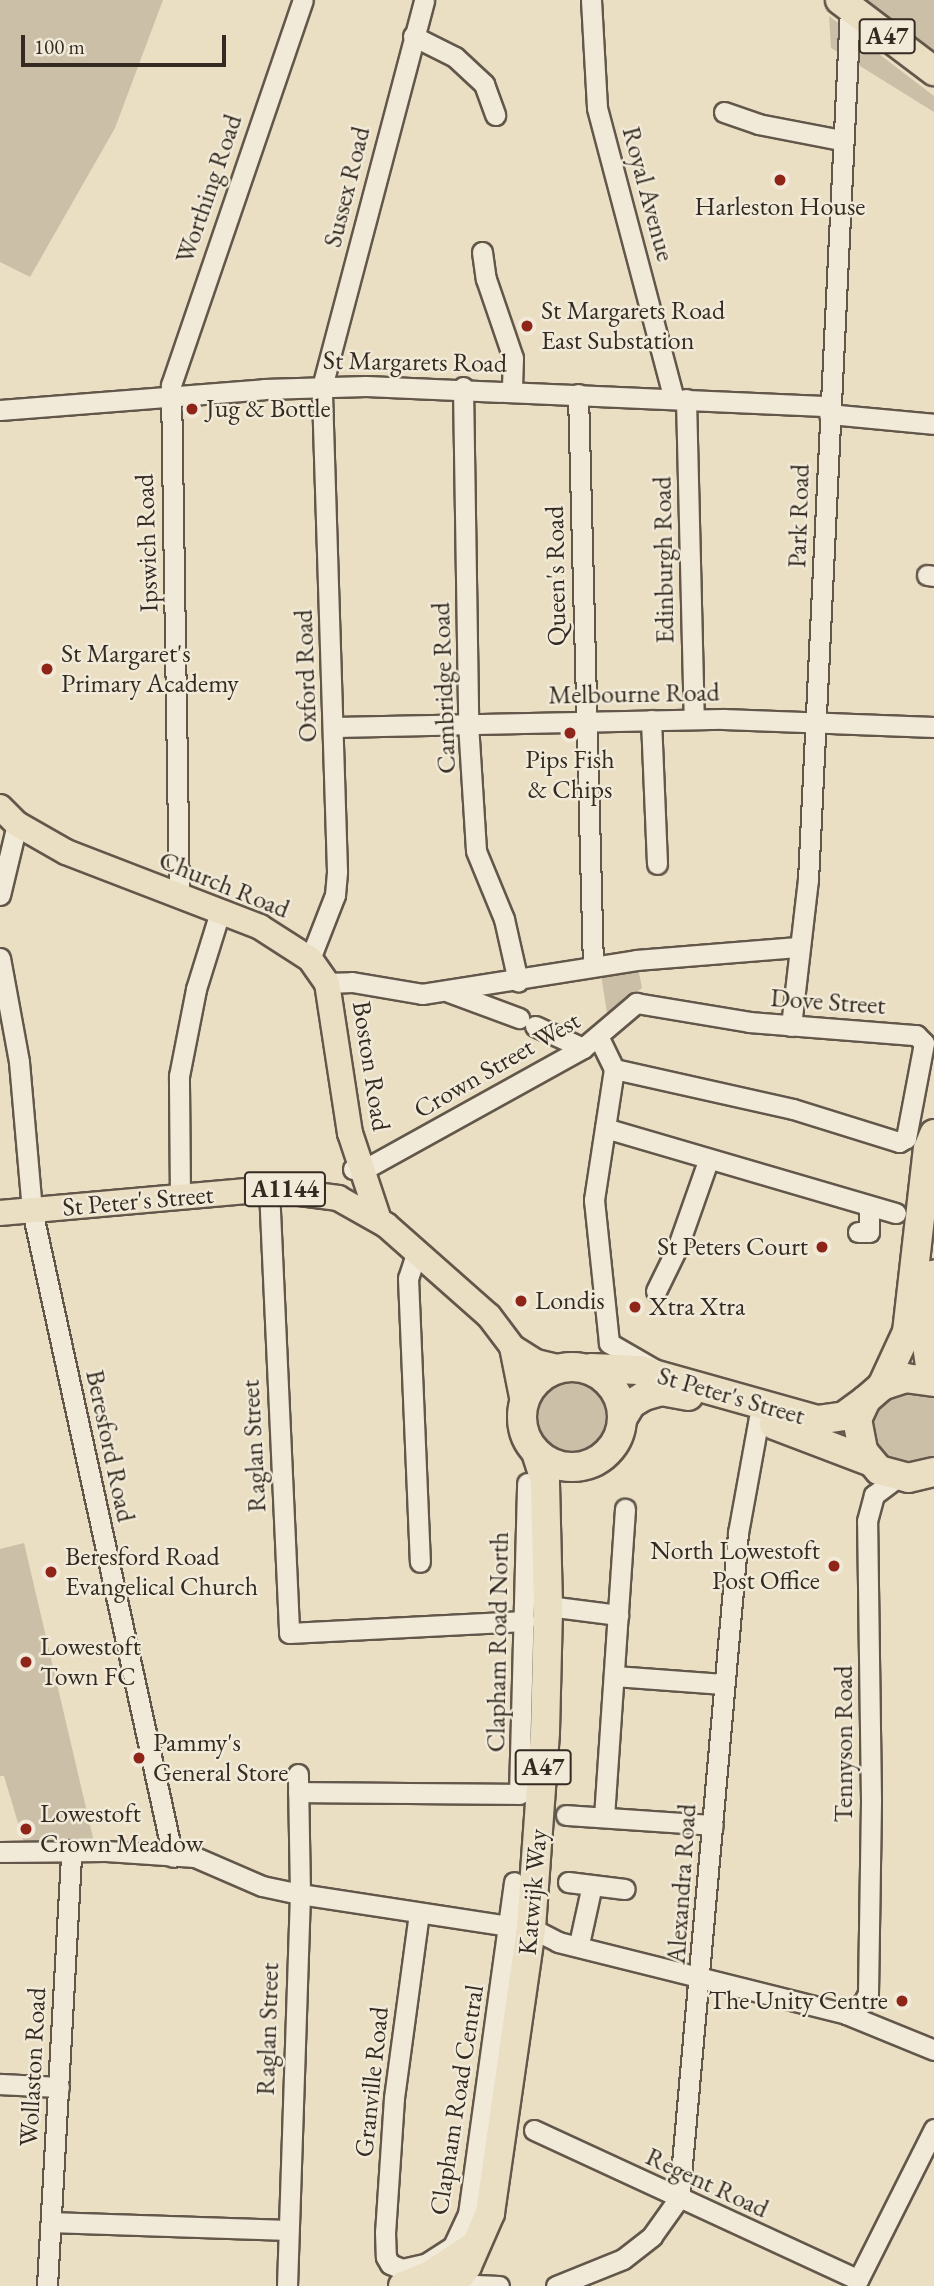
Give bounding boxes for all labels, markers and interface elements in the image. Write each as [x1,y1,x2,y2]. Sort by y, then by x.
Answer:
road number: A47 [857,16,917,56]
scale bar [24,21,229,65]
text: 100 m [34,33,85,60]
street label: Worthing Road [169,110,249,268]
street label: Sussex Road [317,123,377,251]
street label: Royal Avenue [615,123,681,265]
marker: Harleston House [772,172,788,188]
place label: Harleston House [694,191,866,223]
place label: St Margarets Road East Substation [541,295,725,356]
marker: St Margarets Road East Substation [519,318,535,334]
street label: St Margarets Road [323,345,507,379]
place label: Jug & Bottle [206,393,331,425]
marker: Jug & Bottle [184,401,200,417]
street label: Park Road [782,464,816,568]
street label: Ipswich Road [129,473,165,613]
street label: Edinburgh Road [647,476,681,644]
street label: Queen's Road [539,505,573,647]
street label: Cambridge Road [425,602,463,774]
street label: Oxford Road [288,609,324,743]
place label: St Margaret's Primary Academy [61,638,239,700]
marker: St Margaret's Primary Academy [39,661,55,677]
street label: Melbourne Road [548,677,720,711]
marker: Pips Fish & Chips [562,725,578,741]
place label: Pips Fish & Chips [525,744,615,806]
street label: Church Road [154,845,294,925]
street label: Dove Street [769,982,887,1022]
street label: Boston Road [345,999,397,1133]
street label: Crown Street West [408,1005,586,1125]
road number: A1144 [243,1168,327,1210]
street label: St Peter's Street [61,1179,215,1223]
place label: St Peters Court [657,1231,808,1263]
marker: St Peters Court [814,1239,830,1255]
place label: Londis [535,1285,605,1317]
place label: Xtra Xtra [649,1291,745,1323]
marker: Londis [513,1293,529,1309]
marker: Xtra Xtra [627,1299,643,1315]
street label: St Peter's Street [654,1360,808,1432]
street label: Beresford Road [79,1367,141,1525]
street label: Raglan Street [235,1379,273,1513]
street label: Clapham Road North [480,1531,516,1753]
place label: North Lowestoft Post Office [650,1535,820,1596]
place label: Beresford Road Evangelical Church [65,1541,258,1602]
marker: North Lowestoft Post Office [826,1558,842,1574]
marker: Beresford Road Evangelical Church [43,1564,59,1580]
place label: Lowestoft Town FC [40,1631,141,1692]
marker: Lowestoft Town FC [18,1654,34,1670]
street label: Tennyson Road [828,1665,860,1823]
place label: Pammy's General Store [153,1727,288,1788]
road number: A47 [513,1746,573,1787]
marker: Pammy's General Store [131,1750,147,1766]
place label: Lowestoft Crown Meadow [40,1798,203,1860]
street label: Alexandra Road [661,1803,703,1965]
marker: Lowestoft Crown Meadow [18,1821,34,1837]
street label: Katwijk Way [512,1828,554,1956]
street label: Raglan Street [250,1962,286,2096]
street label: Clapham Road Central [423,1983,491,2217]
place label: The Unity Centre [708,1985,888,2017]
street label: Wollaston Road [13,1987,53,2147]
marker: The Unity Centre [894,1993,910,2009]
street label: Granville Road [349,2005,395,2159]
street label: Regent Road [641,2141,773,2225]

